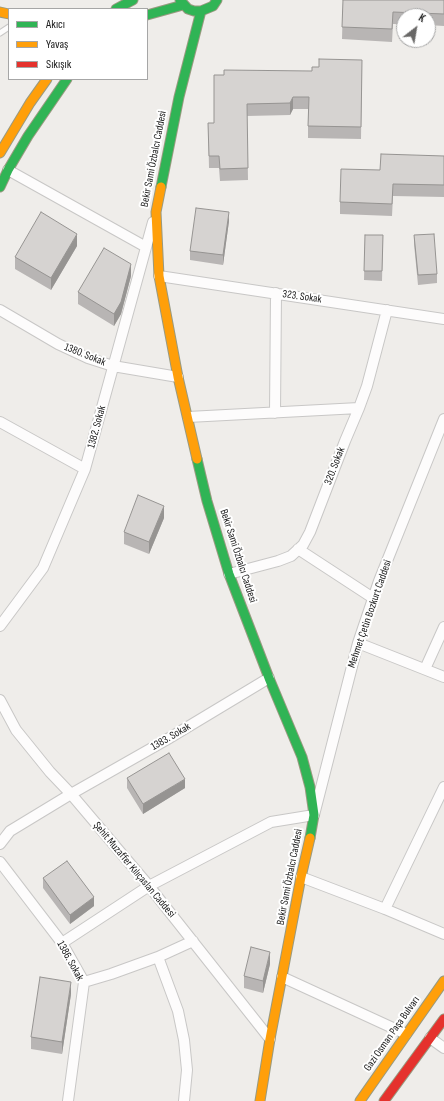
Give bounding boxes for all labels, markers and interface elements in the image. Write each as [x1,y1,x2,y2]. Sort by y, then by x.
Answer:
legend [8,8,148,80]
north arrow [396,8,436,48]
text: K [416,11,428,25]
text: Akıcı [46,17,65,32]
text: Yavaş [46,37,68,52]
text: Sıkışık [46,57,71,72]
street label: Bekir Sami Özbalcı Caddesi [138,110,170,208]
street label: 323. Sokak [282,288,322,306]
street label: 1380. Sokak [62,341,108,369]
street label: 1382. Sokak [85,404,109,450]
street label: 320. Sokak [322,445,348,487]
street label: Bekir Sami Özbalcı Caddesi [217,508,259,604]
street label: Mehmet Çetin Bozkurt Caddesi [345,558,395,670]
street label: 1383. Sokak [149,720,193,754]
street label: Şehit Muzaffer Kılıçaslan Caddesi [90,819,178,921]
street label: Bekir Sami Özbalcı Caddesi [274,828,306,926]
street label: 1386. Sokak [54,939,86,983]
street label: Gazi Osman Paşa Bulvarı [361,994,423,1074]

